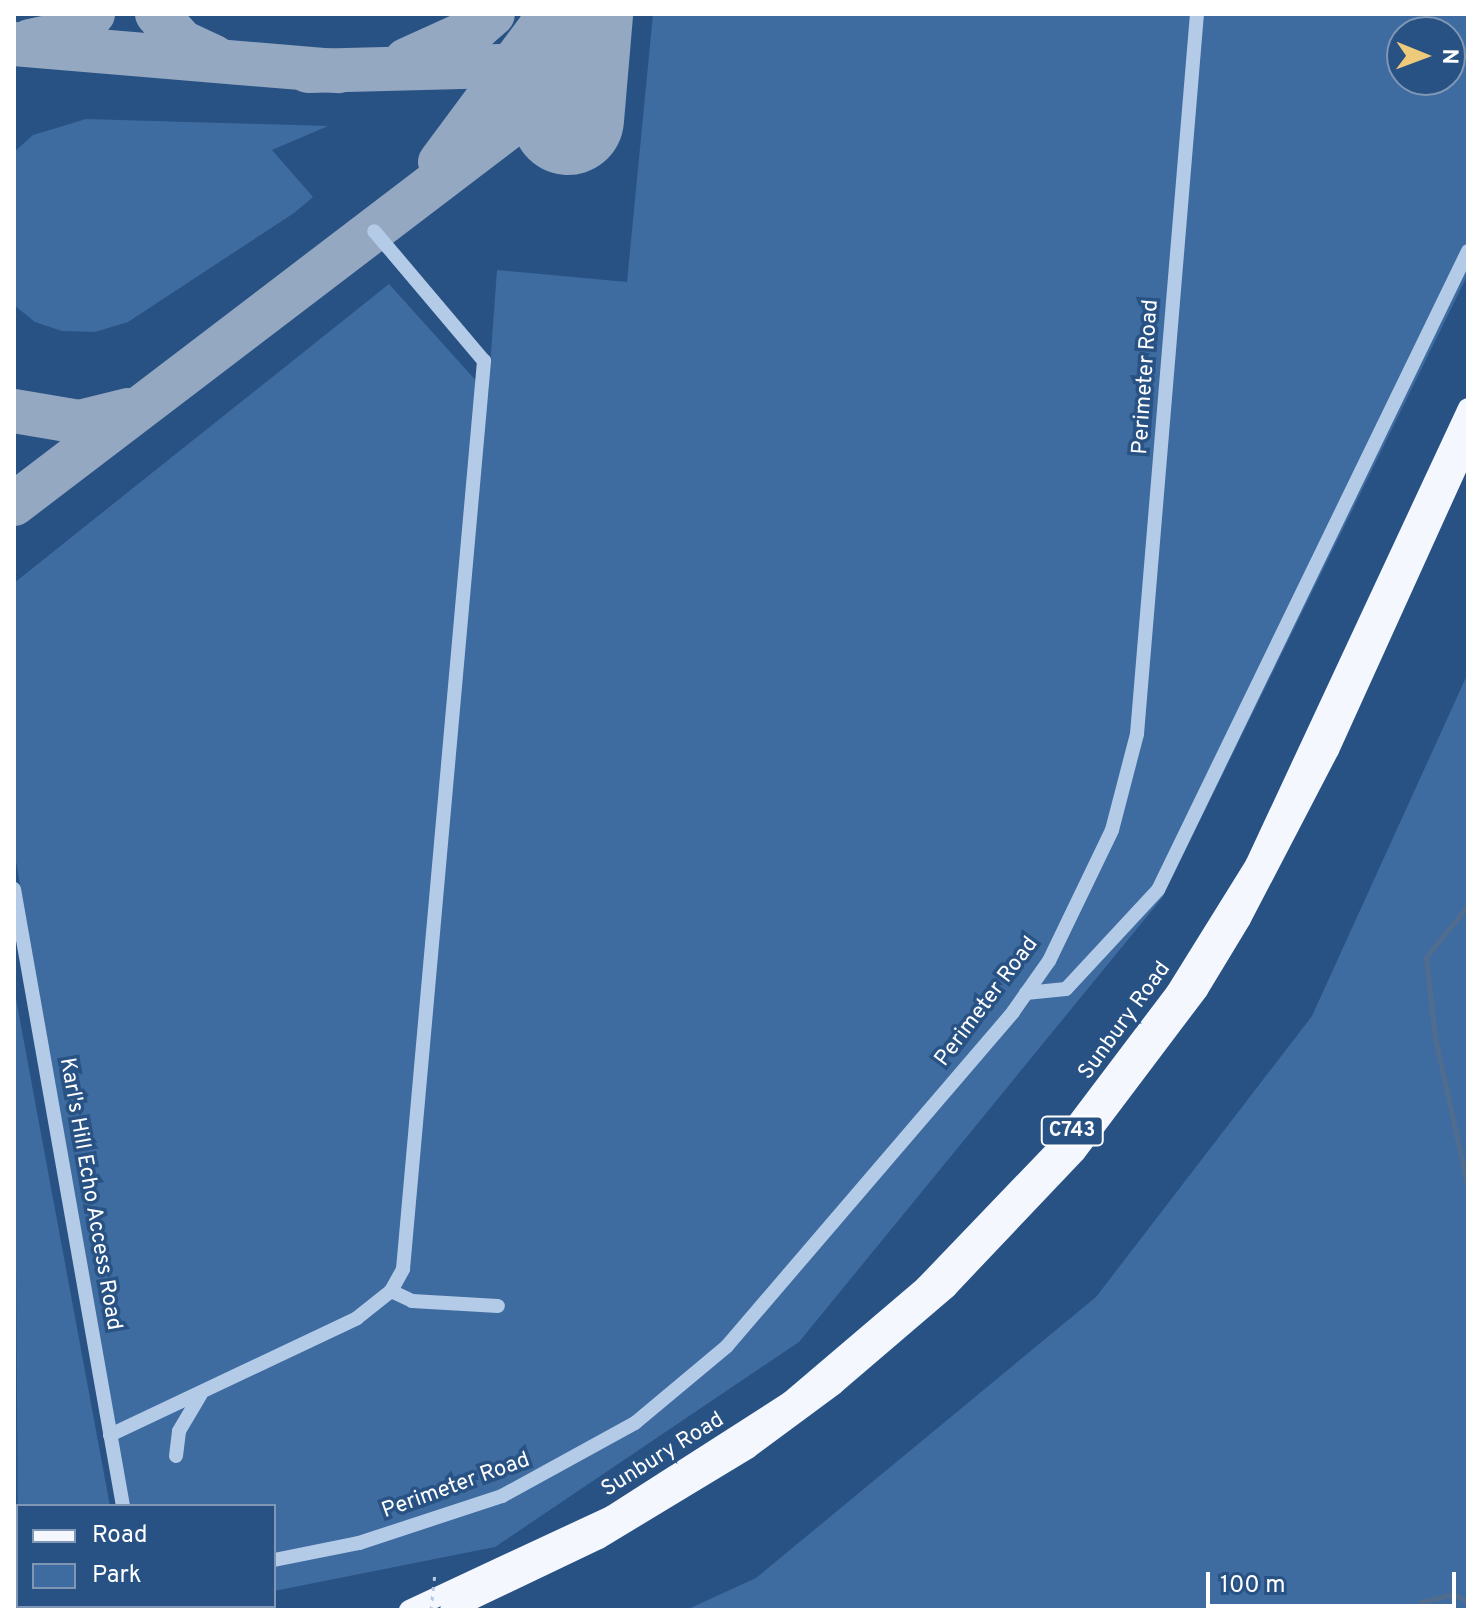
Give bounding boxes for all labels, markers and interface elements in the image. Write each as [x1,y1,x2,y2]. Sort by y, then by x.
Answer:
north arrow [1386,16,1466,96]
text: N [1435,48,1462,65]
street label: Perimeter Road [1127,299,1165,455]
street label: Perimeter Road [930,932,1044,1072]
street label: Sunbury Road [1073,957,1177,1085]
street label: Karl's Hill Echo Access Road [53,1055,127,1333]
road number: C743 [1040,1115,1104,1147]
street label: Sunbury Road [597,1407,729,1503]
street label: Perimeter Road [378,1447,534,1525]
legend [16,1504,276,1608]
text: Road [92,1521,148,1551]
scale bar [1210,1556,1460,1606]
text: Park [92,1561,142,1591]
text: 100 m [1220,1571,1286,1601]

